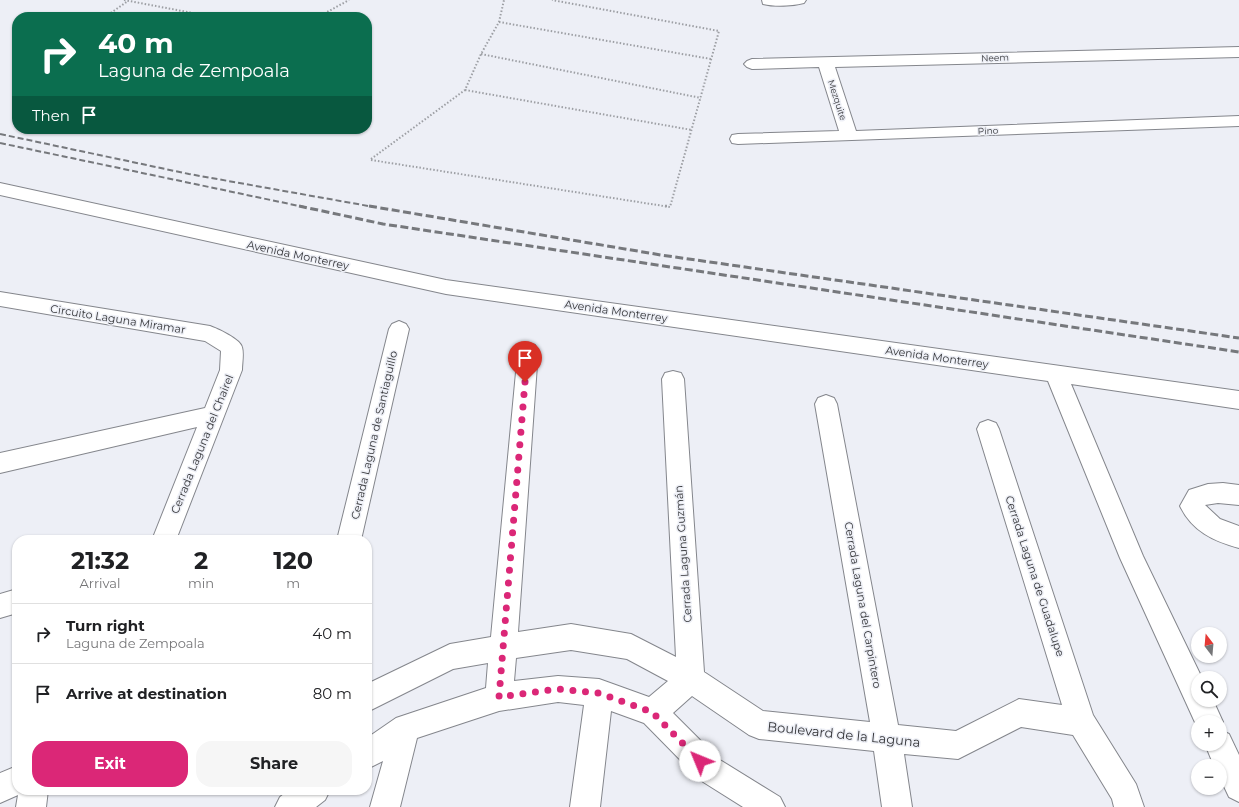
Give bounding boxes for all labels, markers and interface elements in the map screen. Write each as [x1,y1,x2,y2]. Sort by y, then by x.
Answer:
text: 40 m [98,26,174,60]
icon: right [32,28,84,80]
street label: Neem [981,52,1009,63]
text: Laguna de Zempoala [98,60,290,82]
street label: Mezquite [826,78,849,122]
icon: arrive [78,104,100,126]
text: Then [32,106,70,125]
street label: Pino [977,125,999,136]
street label: Avenida Monterrey [246,237,350,273]
street label: Avenida Monterrey [563,297,669,325]
street label: Circuito Laguna Miramar [49,301,187,337]
pin [508,341,542,382]
street label: Avenida Monterrey [884,343,990,371]
icon: arrive [514,347,536,369]
street label: Cerrada Laguna de Santiaguillo [348,349,400,521]
street label: Cerrada Laguna del Chairel [168,372,236,516]
street label: Cerrada Laguna Guzmán [671,485,695,623]
street label: Cerrada Laguna de Guadalupe [1002,494,1068,659]
street label: Cerrada Laguna del Carpintero [841,521,885,689]
text: 21:32 [71,546,129,575]
text: 2 [194,546,208,575]
text: 120 [273,546,313,575]
text: Arrival [80,575,121,591]
text: min [188,575,214,591]
text: m [286,575,300,591]
text: Turn right [66,616,145,635]
icon: right [32,623,54,645]
text: 40 m [312,624,352,643]
north arrow [1191,627,1227,663]
map controls [1191,627,1227,795]
text: Laguna de Zempoala [66,635,205,651]
button: search [1191,671,1227,707]
icon: arrive [32,683,54,705]
text: Arrive at destination [66,684,227,703]
text: 80 m [313,684,352,703]
button: + [1191,715,1227,751]
street label: Boulevard de la Laguna [767,718,921,750]
position arrow [679,740,721,782]
button: Exit [32,741,188,787]
button: Share [196,741,352,787]
button: − [1191,759,1227,795]

